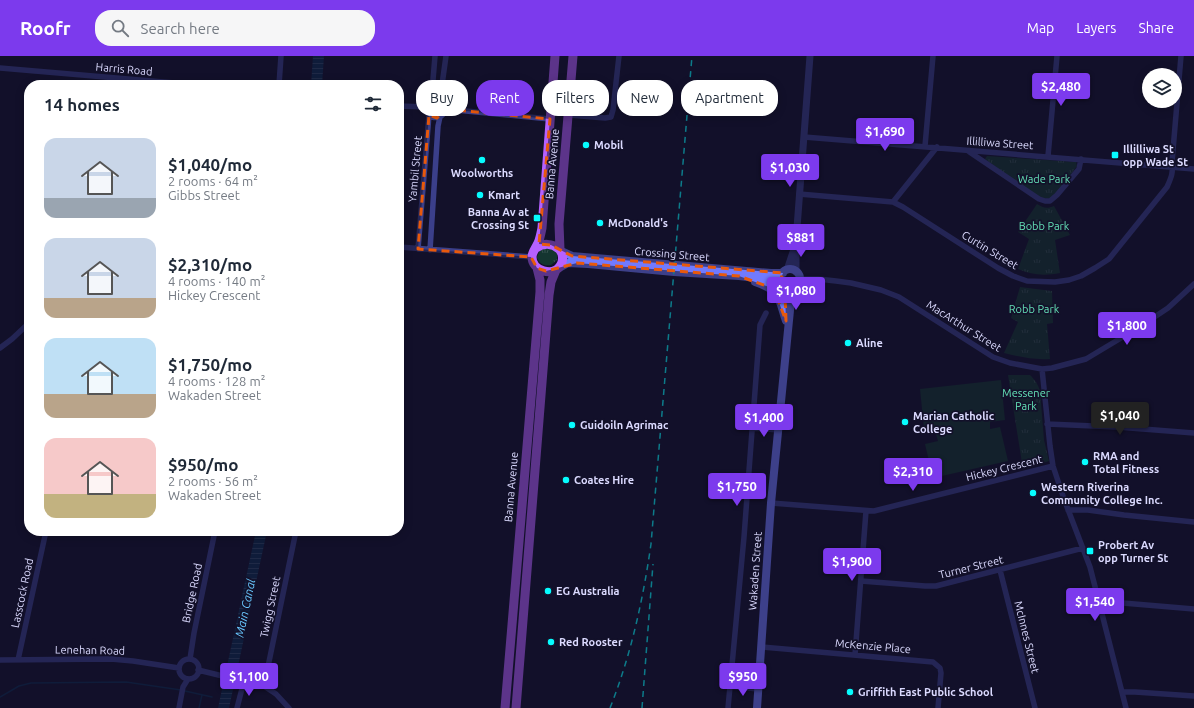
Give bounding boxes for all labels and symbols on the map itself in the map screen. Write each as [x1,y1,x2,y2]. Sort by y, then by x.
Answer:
street label: Harris Road [95,61,153,77]
pin: $2,480 [1028,73,1094,107]
pin: $1,690 [852,118,918,152]
street label: Banna Avenue [543,128,561,200]
street label: Yambil Street [406,135,424,203]
street label: Illilliwa Street [966,135,1035,151]
place label: Mobil [594,139,624,151]
marker: Mobil [581,140,591,150]
place label: Illilliwa St opp Wade St [1123,143,1188,168]
marker: Illilliwa St opp Wade St [1110,150,1120,160]
pin: $1,030 [757,154,823,188]
marker: Woolworths [477,155,487,165]
place label: Woolworths [451,167,513,179]
park label: Wade Park [1018,173,1071,185]
place label: Kmart [488,189,520,201]
marker: Kmart [475,190,485,200]
place label: Banna Av at Crossing St [468,206,529,231]
marker: Banna Av at Crossing St [532,213,542,223]
place label: McDonald's [608,217,668,229]
marker: McDonald's [595,218,605,228]
park label: Bobb Park [1019,220,1070,232]
pin: $881 [777,224,825,258]
street label: Curtin Street [960,228,1021,272]
street label: Crossing Street [634,245,711,263]
pin: $1,080 [763,277,829,311]
street label: MacArthur Street [924,298,1004,354]
park label: Robb Park [1009,303,1060,315]
pin: $1,800 [1094,312,1160,346]
place label: Aline [856,337,883,349]
marker: Aline [843,338,853,348]
park label: Messener Park [1002,387,1051,412]
pin: $1,040 [1087,402,1153,436]
pin: $1,400 [731,404,797,438]
place label: Marian Catholic College [913,410,995,435]
marker: Marian Catholic College [900,417,910,427]
place label: Guidoiln Agrimac [580,419,669,431]
marker: Guidoiln Agrimac [567,420,577,430]
place label: RMA and Total Fitness [1093,450,1159,475]
street label: Banna Avenue [502,451,520,523]
street label: Hickey Crescent [965,453,1044,483]
marker: RMA and Total Fitness [1080,457,1090,467]
pin: $2,310 [880,458,946,492]
pin: $1,750 [704,473,770,507]
place label: Coates Hire [574,474,634,486]
marker: Coates Hire [561,475,571,485]
place label: Western Riverina Community College Inc. [1041,481,1163,506]
marker: Western Riverina Community College Inc. [1028,488,1038,498]
street label: Wakaden Street [746,531,764,611]
place label: Probert Av opp Turner St [1098,539,1168,564]
marker: Probert Av opp Turner St [1085,546,1095,556]
pin: $1,900 [819,548,885,582]
street label: Turner Street [938,553,1005,581]
street label: Lasscock Road [9,557,35,629]
street label: Bridge Road [180,562,204,624]
street label: Twigg Street [258,575,282,639]
water label: Main Canal [232,577,258,638]
place label: EG Australia [556,585,620,597]
marker: EG Australia [543,586,553,596]
pin: $1,540 [1062,588,1128,622]
street label: McInnes Street [1012,600,1042,675]
place label: Red Rooster [559,636,623,648]
marker: Red Rooster [546,637,556,647]
street label: McKenzie Place [835,637,911,655]
street label: Lenehan Road [55,643,125,657]
pin: $1,100 [216,663,282,697]
pin: $950 [719,663,767,697]
place label: Griffith East Public School [858,686,994,698]
marker: Griffith East Public School [845,687,855,697]

